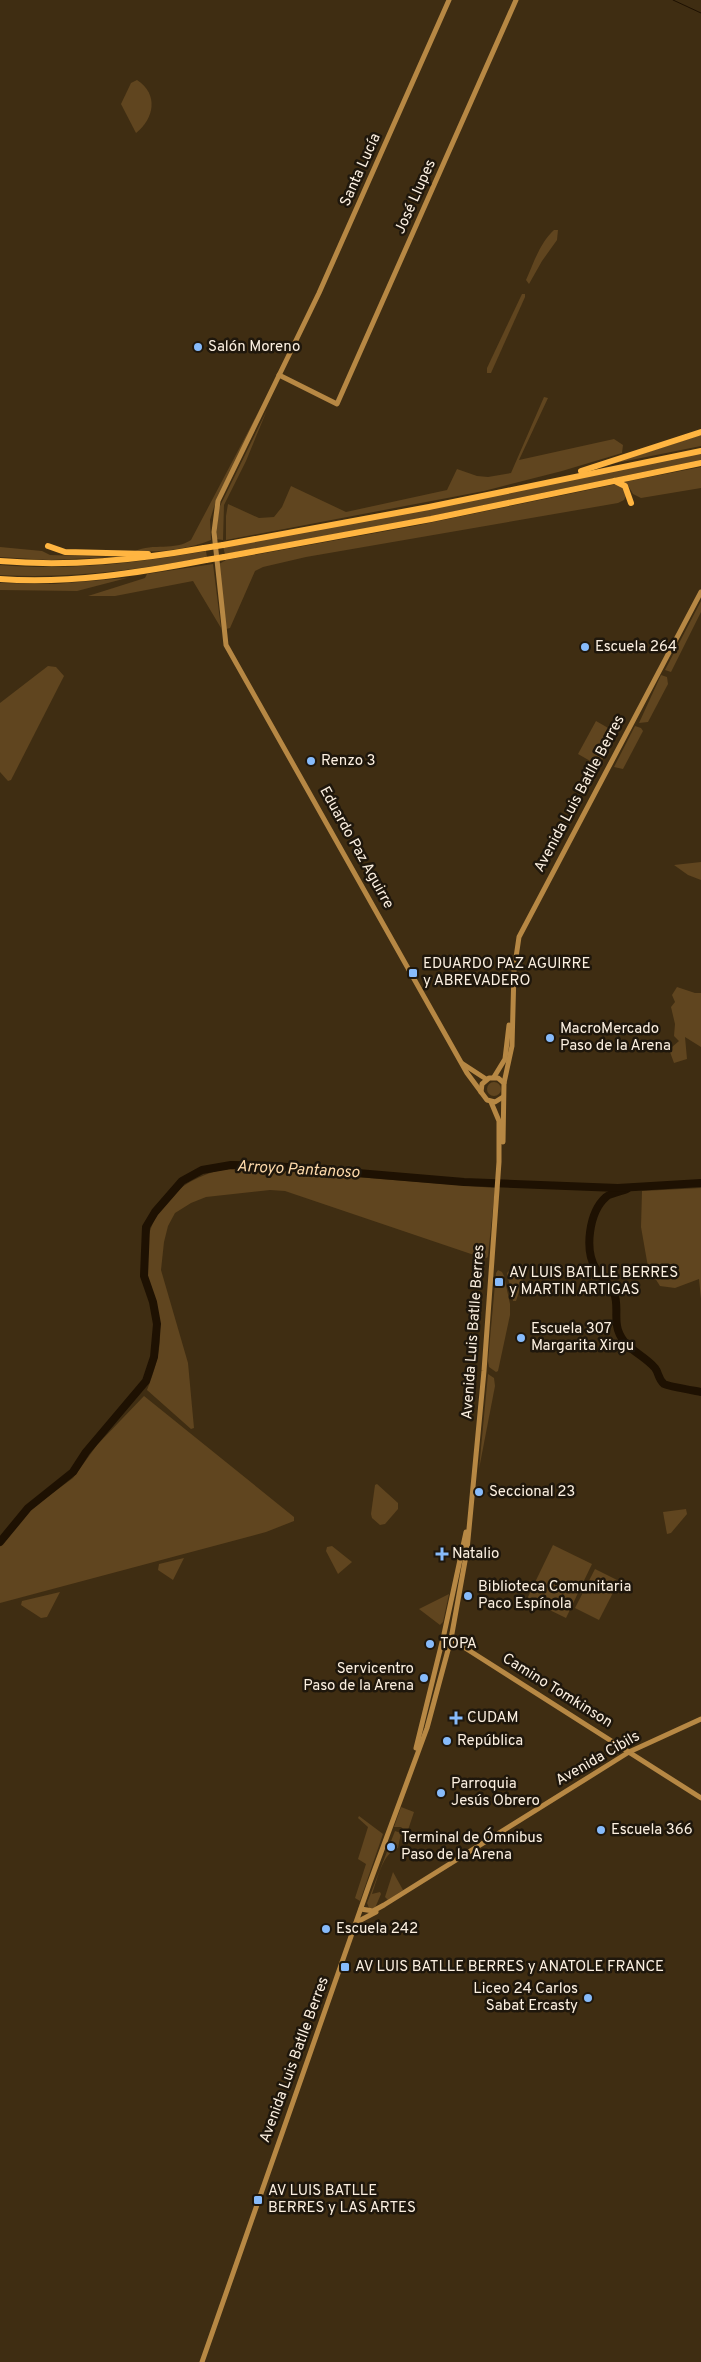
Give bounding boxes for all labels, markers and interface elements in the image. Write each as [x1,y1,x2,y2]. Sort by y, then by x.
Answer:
street label: Santa Lucía [336,130,386,210]
street label: José Llupes [391,157,441,237]
place label: Salón Moreno [208,338,300,357]
marker: Salón Moreno [192,341,204,353]
place label: Escuela 264 [595,638,677,657]
marker: Escuela 264 [579,641,591,653]
street label: Avenida Luis Batlle Berres [530,712,630,876]
place label: Renzo 3 [321,752,376,771]
marker: Renzo 3 [305,755,317,767]
street label: Eduardo Paz Aguirre [315,784,397,912]
place label: EDUARDO PAZ AGUIRRE y ABREVADERO [423,955,590,991]
marker: EDUARDO PAZ AGUIRRE y ABREVADERO [407,967,419,979]
place label: MacroMercado Paso de la Arena [560,1020,671,1056]
marker: MacroMercado Paso de la Arena [544,1032,556,1044]
water label: Arroyo Pantanoso [236,1157,360,1183]
street label: Avenida Luis Batlle Berres [458,1244,490,1420]
place label: AV LUIS BATLLE BERRES y MARTIN ARTIGAS [509,1264,678,1300]
marker: AV LUIS BATLLE BERRES y MARTIN ARTIGAS [493,1276,505,1288]
place label: Escuela 307 Margarita Xirgu [531,1320,634,1356]
marker: Escuela 307 Margarita Xirgu [515,1332,527,1344]
place label: Seccional 23 [489,1483,575,1502]
marker: Seccional 23 [473,1486,485,1498]
place label: Natalio [452,1545,499,1564]
marker: Natalio [436,1548,448,1560]
place label: Biblioteca Comunitaria Paco Espínola [478,1578,631,1614]
marker: Biblioteca Comunitaria Paco Espínola [462,1590,474,1602]
place label: TOPA [440,1635,477,1654]
marker: TOPA [424,1638,436,1650]
street label: Camino Tomkinson [498,1649,616,1733]
place label: Servicentro Paso de la Arena [303,1660,414,1696]
marker: Servicentro Paso de la Arena [418,1672,430,1684]
place label: CUDAM [467,1709,519,1728]
marker: CUDAM [449,1711,463,1725]
street label: Avenida Cibils [553,1727,643,1791]
place label: República [457,1732,523,1751]
marker: República [441,1735,453,1747]
place label: Parroquia Jesús Obrero [451,1775,540,1811]
marker: Parroquia Jesús Obrero [435,1787,447,1799]
place label: Escuela 366 [611,1821,693,1840]
marker: Escuela 366 [595,1824,607,1836]
place label: Terminal de Ómnibus Paso de la Arena [401,1827,543,1865]
marker: Terminal de Ómnibus Paso de la Arena [385,1841,397,1853]
place label: Escuela 242 [336,1920,418,1939]
marker: Escuela 242 [320,1923,332,1935]
place label: AV LUIS BATLLE BERRES y ANATOLE FRANCE [355,1958,664,1977]
marker: AV LUIS BATLLE BERRES y ANATOLE FRANCE [339,1961,351,1973]
street label: Avenida Luis Batlle Berres [256,1974,334,2146]
place label: Liceo 24 Carlos Sabat Ercasty [473,1980,578,2016]
marker: Liceo 24 Carlos Sabat Ercasty [582,1992,594,2004]
place label: AV LUIS BATLLE BERRES y LAS ARTES [268,2182,416,2218]
marker: AV LUIS BATLLE BERRES y LAS ARTES [252,2194,264,2206]

